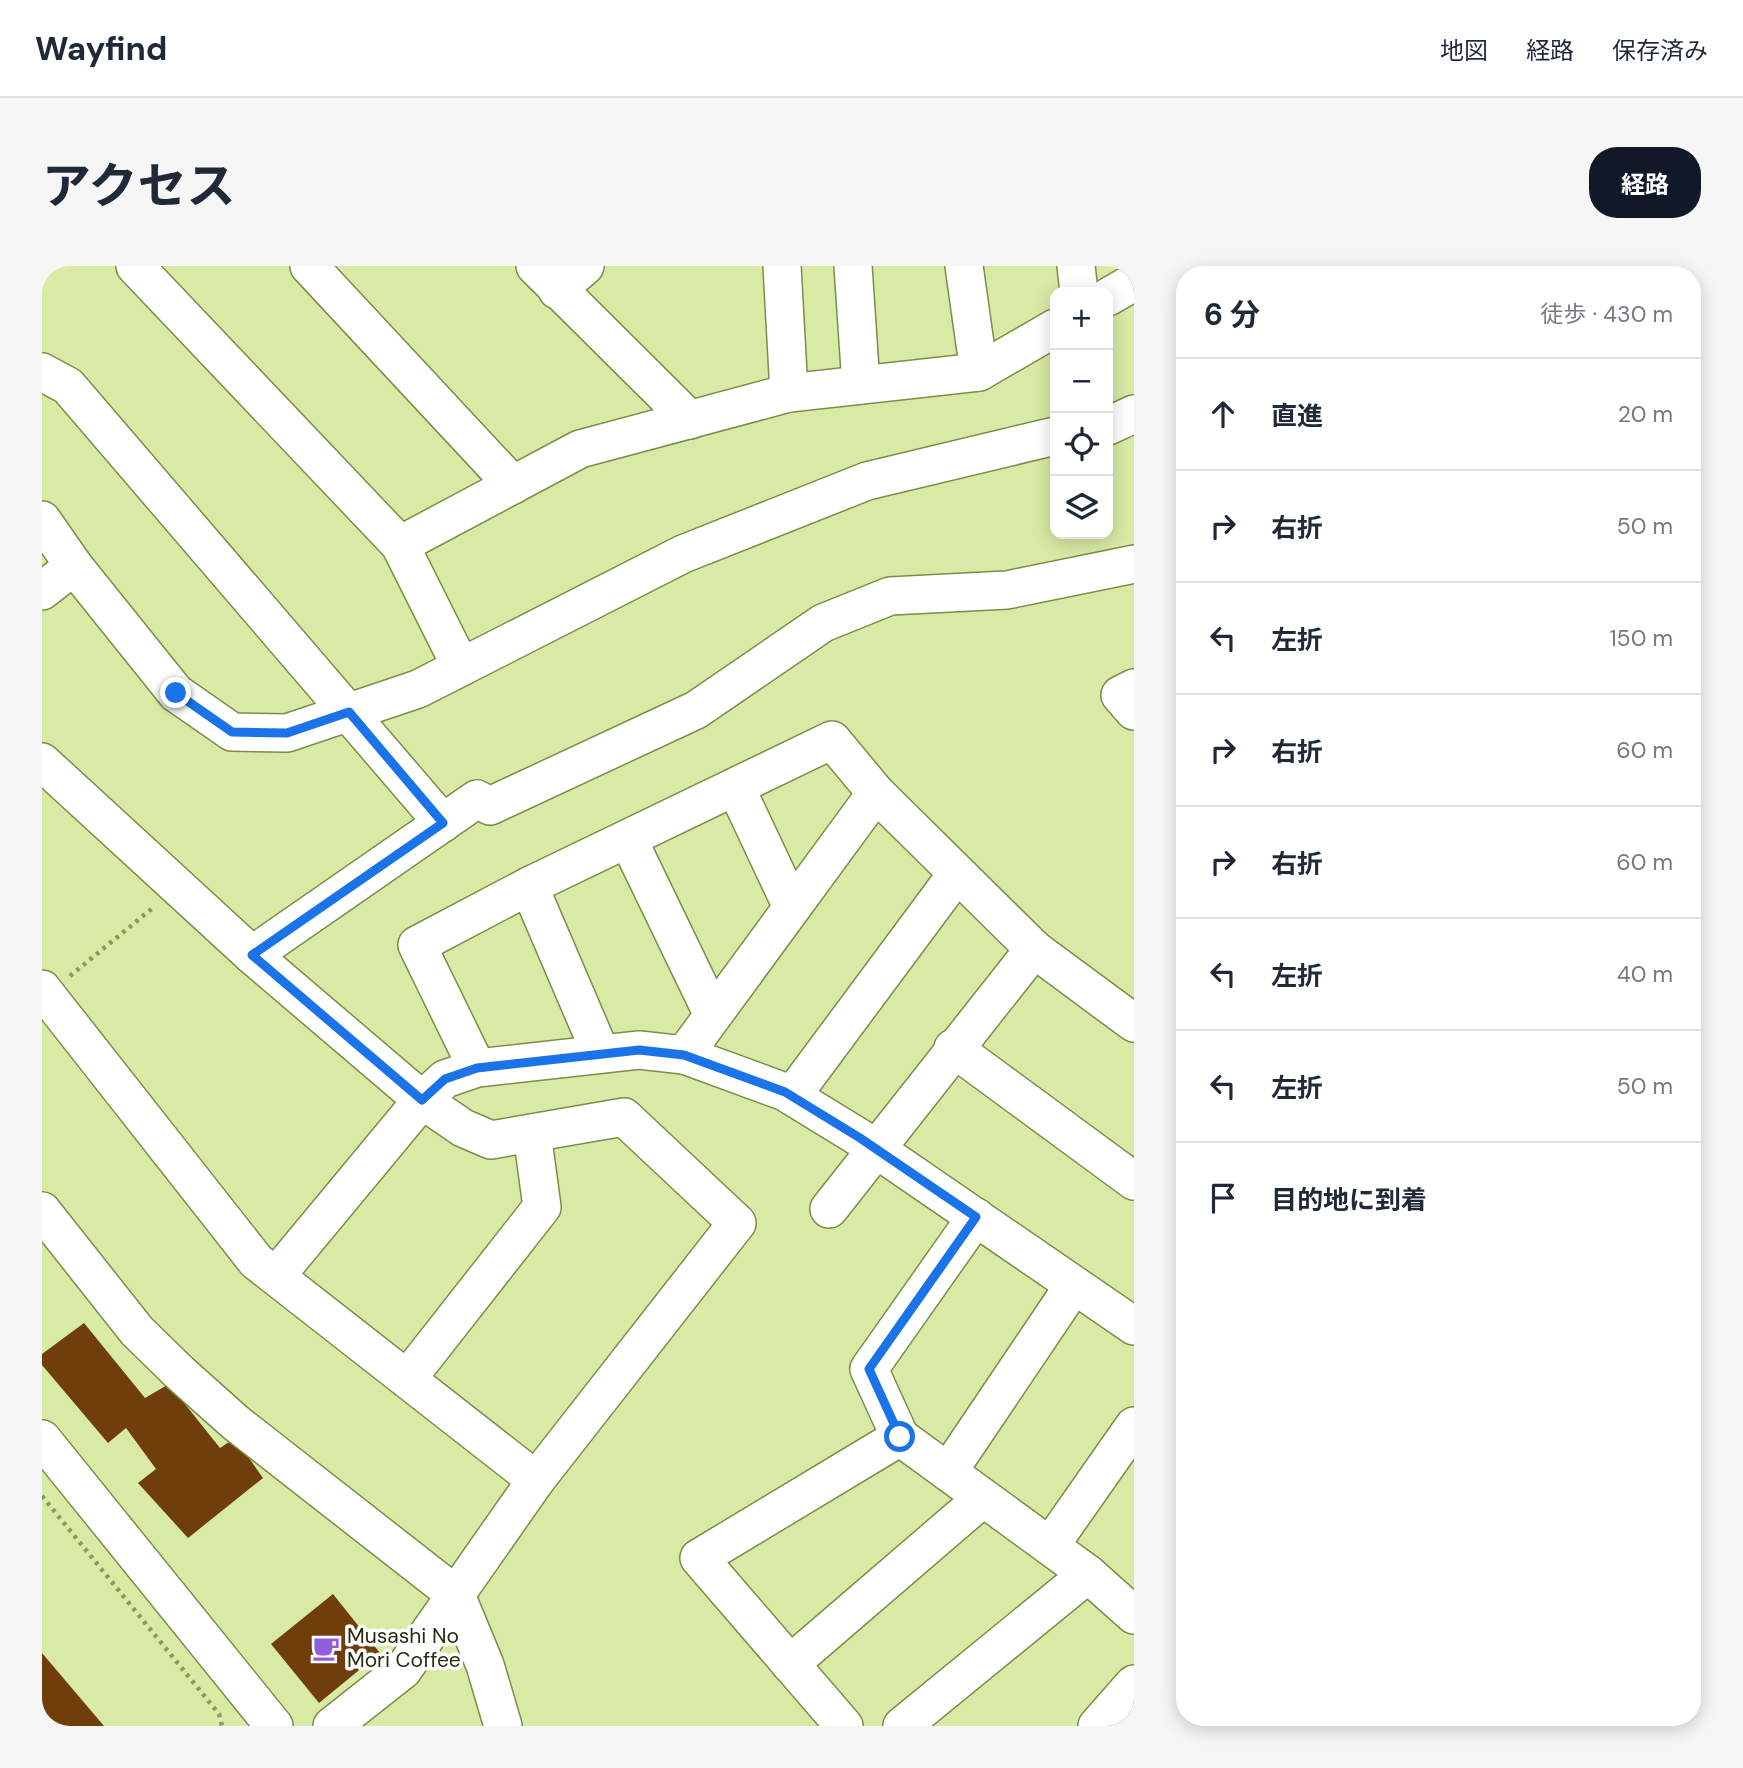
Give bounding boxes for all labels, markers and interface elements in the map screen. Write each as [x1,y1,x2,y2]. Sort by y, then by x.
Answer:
text: Wayfind [35,27,167,70]
text: 地図 [1440,35,1488,66]
text: 経路 [1526,35,1574,66]
text: 保存済み [1612,35,1708,66]
button: 経路 [1589,147,1701,218]
text: アクセス [42,154,236,218]
map controls [1050,287,1113,539]
button: + [1050,287,1113,350]
text: 6 分 [1204,295,1260,334]
text: 徒歩 · 430 m [1540,299,1673,329]
button: − [1050,350,1113,413]
icon: ahead [1204,395,1242,433]
text: 直進 [1271,399,1323,433]
text: 20 m [1618,399,1673,429]
button: locate [1050,413,1113,476]
button: layers [1050,476,1113,539]
icon: right [1204,507,1242,545]
text: 右折 [1271,511,1323,545]
text: 50 m [1617,511,1673,541]
icon: left [1204,619,1242,657]
text: 左折 [1271,623,1323,657]
text: 150 m [1609,623,1673,653]
route end [160,677,191,708]
icon: right [1204,731,1242,769]
text: 右折 [1271,735,1323,769]
text: 60 m [1616,735,1673,765]
icon: right [1204,843,1242,881]
text: 右折 [1271,847,1323,881]
text: 60 m [1616,847,1673,877]
icon: left [1204,955,1242,993]
text: 左折 [1271,959,1323,993]
text: 40 m [1617,959,1673,989]
icon: left [1204,1067,1242,1105]
text: 左折 [1271,1071,1323,1105]
text: 50 m [1617,1071,1673,1101]
icon: arrive [1204,1179,1242,1217]
text: 目的地に到着 [1271,1183,1427,1217]
route start [884,1421,915,1452]
place label: Musashi No Mori Coffee [347,1622,461,1674]
cafe icon: Musashi No Mori Coffee [311,1633,341,1663]

